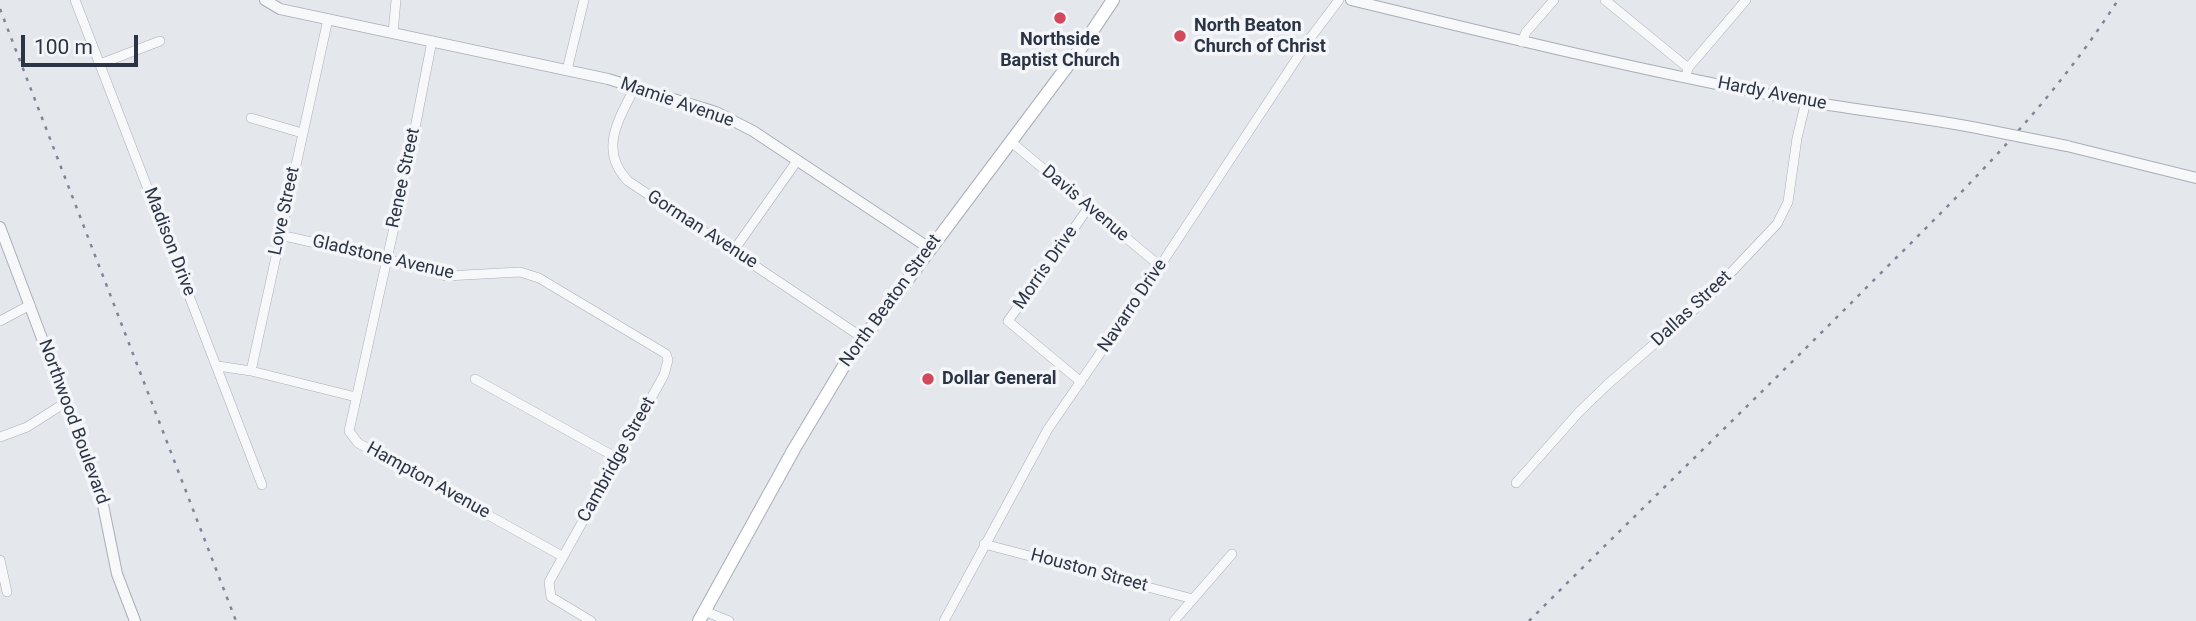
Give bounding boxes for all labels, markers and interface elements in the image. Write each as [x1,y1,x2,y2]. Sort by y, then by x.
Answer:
marker: Northside Baptist Church [1052,10,1068,26]
place label: North Beaton Church of Christ [1194,15,1326,58]
scale bar [24,21,142,65]
marker: North Beaton Church of Christ [1172,28,1188,44]
place label: Northside Baptist Church [1000,29,1120,72]
text: 100 m [34,35,93,59]
street label: Mamie Avenue [617,73,737,133]
street label: Hardy Avenue [1716,73,1828,115]
street label: Renee Street [383,126,425,230]
street label: Davis Avenue [1037,161,1133,247]
street label: Love Street [265,165,305,257]
street label: Madison Drive [138,185,200,299]
street label: Gorman Avenue [643,186,761,274]
street label: Morris Drive [1009,222,1083,314]
street label: Gladstone Avenue [310,231,456,285]
street label: North Beaton Street [836,231,946,371]
street label: Navarro Drive [1094,255,1172,357]
street label: Dallas Street [1648,267,1736,351]
street label: Northwood Boulevard [33,337,113,507]
place label: Dollar General [942,368,1057,390]
marker: Dollar General [920,371,936,387]
street label: Cambridge Street [574,394,660,526]
street label: Hampton Avenue [363,438,493,524]
street label: Houston Street [1028,545,1150,597]

